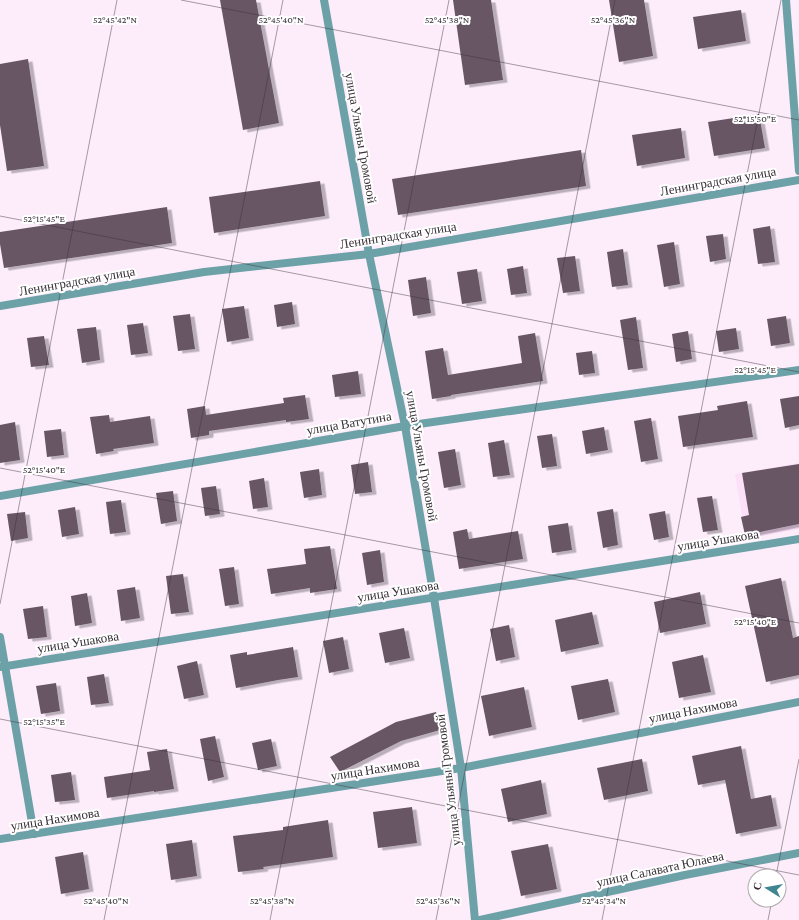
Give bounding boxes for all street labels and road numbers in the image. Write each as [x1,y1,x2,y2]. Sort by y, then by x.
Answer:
street label: улица Ульяны Громовой [342,71,380,205]
street label: Ленинградская улица [659,163,778,199]
street label: Ленинградская улица [339,218,458,252]
street label: Ленинградская улица [18,263,137,299]
street label: улица Ульяны Громовой [403,389,441,523]
street label: улица Ватутина [305,408,393,438]
street label: улица Ушакова [676,526,760,554]
street label: улица Ушакова [356,577,440,605]
street label: улица Ушакова [36,628,120,656]
street label: улица Нахимова [648,694,739,726]
street label: улица Ульяны Громовой [432,713,464,847]
street label: улица Нахимова [330,755,421,783]
street label: улица Нахимова [10,805,101,833]
street label: улица Салавата Юлаева [595,848,725,890]

